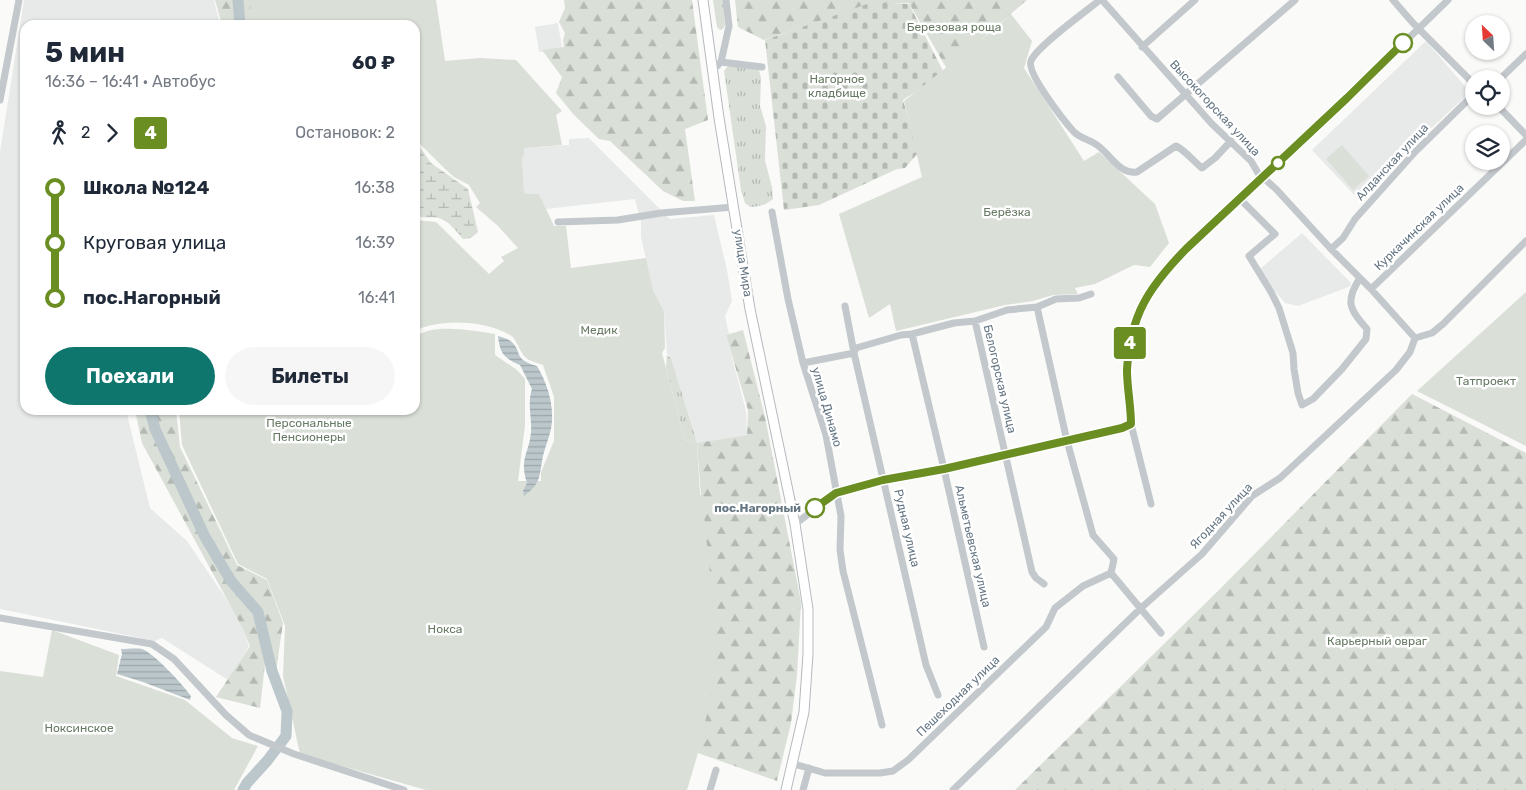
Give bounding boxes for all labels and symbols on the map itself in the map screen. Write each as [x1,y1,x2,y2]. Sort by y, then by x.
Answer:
north arrow [1465,15,1510,60]
park label: Березовая роща [907,20,1001,34]
unlabelled marker [1393,33,1413,53]
street label: Высокогорская улица [1167,57,1263,159]
park label: Нагорное кладбище [808,72,866,100]
street label: Алданская улица [1353,121,1431,203]
unlabelled marker [1271,156,1285,170]
street label: Куркачинская улица [1371,181,1467,273]
park label: Берёзка [983,205,1031,219]
street label: улица Мира [731,228,755,298]
park label: Медик [580,323,618,337]
street label: Белогорская улица [981,323,1019,435]
line badge: 4 [1114,327,1146,359]
street label: улица Динамо [809,366,845,449]
park label: Татпроект [1456,374,1516,388]
park label: Персональные Пенсионеры [266,416,352,444]
street label: Ягодная улица [1187,480,1255,552]
street label: Альметьевская улица [952,483,994,609]
street label: Рудная улица [891,488,923,568]
marker: пос.Нагорный [805,498,825,518]
place label: пос.Нагорный [714,501,801,515]
park label: Нокса [428,622,462,636]
park label: Карьерный овраг [1327,634,1428,648]
street label: Пешеходная улица [914,653,1002,739]
park label: Ноксинское [44,721,114,735]

